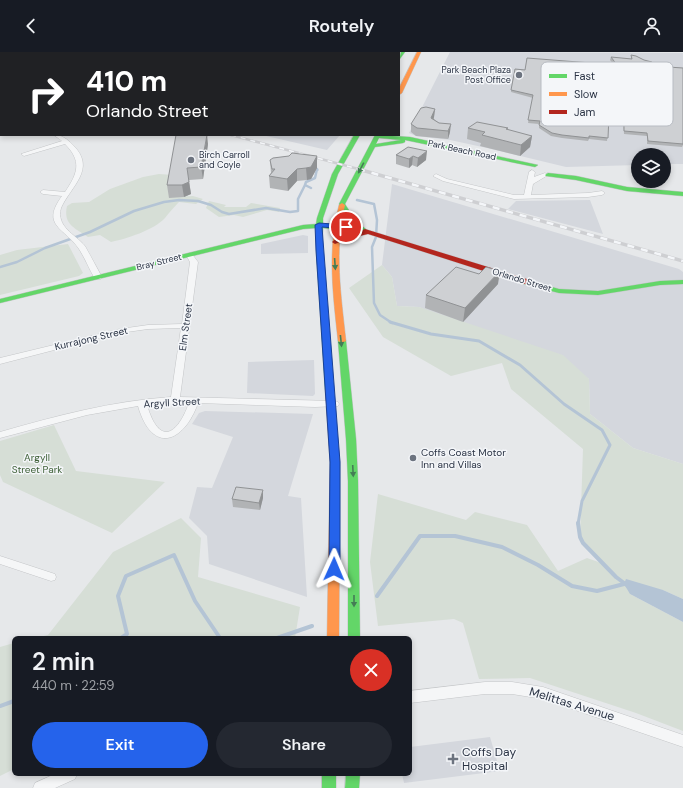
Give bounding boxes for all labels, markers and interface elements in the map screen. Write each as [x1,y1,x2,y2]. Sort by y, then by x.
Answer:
text: Routely [309,14,374,38]
icon: back [20,15,42,37]
icon: person [641,15,663,37]
legend [541,62,673,126]
text: 410 m [86,63,167,100]
place label: Park Beach Plaza Post Office [442,64,511,86]
icon: right [20,68,72,120]
text: Fast [574,69,595,83]
marker: Park Beach Plaza Post Office [514,70,524,80]
text: Slow [574,87,598,101]
text: Orlando Street [86,99,209,123]
text: Jam [574,105,595,119]
street label: Park Beach Road [427,137,497,163]
map controls [631,148,671,188]
button: layers [631,148,671,188]
place label: Birch Carroll and Coyle [199,149,250,171]
marker: Birch Carroll and Coyle [186,155,196,165]
one-way arrow [357,162,364,174]
pin [329,210,363,244]
icon: arrive [335,216,357,238]
street label: Bray Street [135,250,183,273]
one-way arrow [332,258,339,270]
street label: Orlando Street [491,265,553,295]
street label: Elm Street [176,302,195,352]
street label: Kurrajong Street [53,324,129,353]
one-way arrow [338,335,345,347]
street label: Argyll Street [143,395,201,410]
place label: Coffs Coast Motor Inn and Villas [421,446,506,471]
park label: Argyll Street Park [12,451,62,476]
marker: Coffs Coast Motor Inn and Villas [408,453,418,463]
one-way arrow [349,465,356,477]
position arrow [313,548,355,590]
one-way arrow [351,595,357,608]
text: 2 min [32,646,95,677]
button: close [350,649,392,691]
text: 440 m · 22:59 [32,677,115,694]
street label: Melittas Avenue [527,683,617,725]
button: Exit [32,722,208,768]
button: Share [216,722,392,768]
place label: Coffs Day Hospital [462,744,516,774]
marker: Coffs Day Hospital [447,753,459,765]

